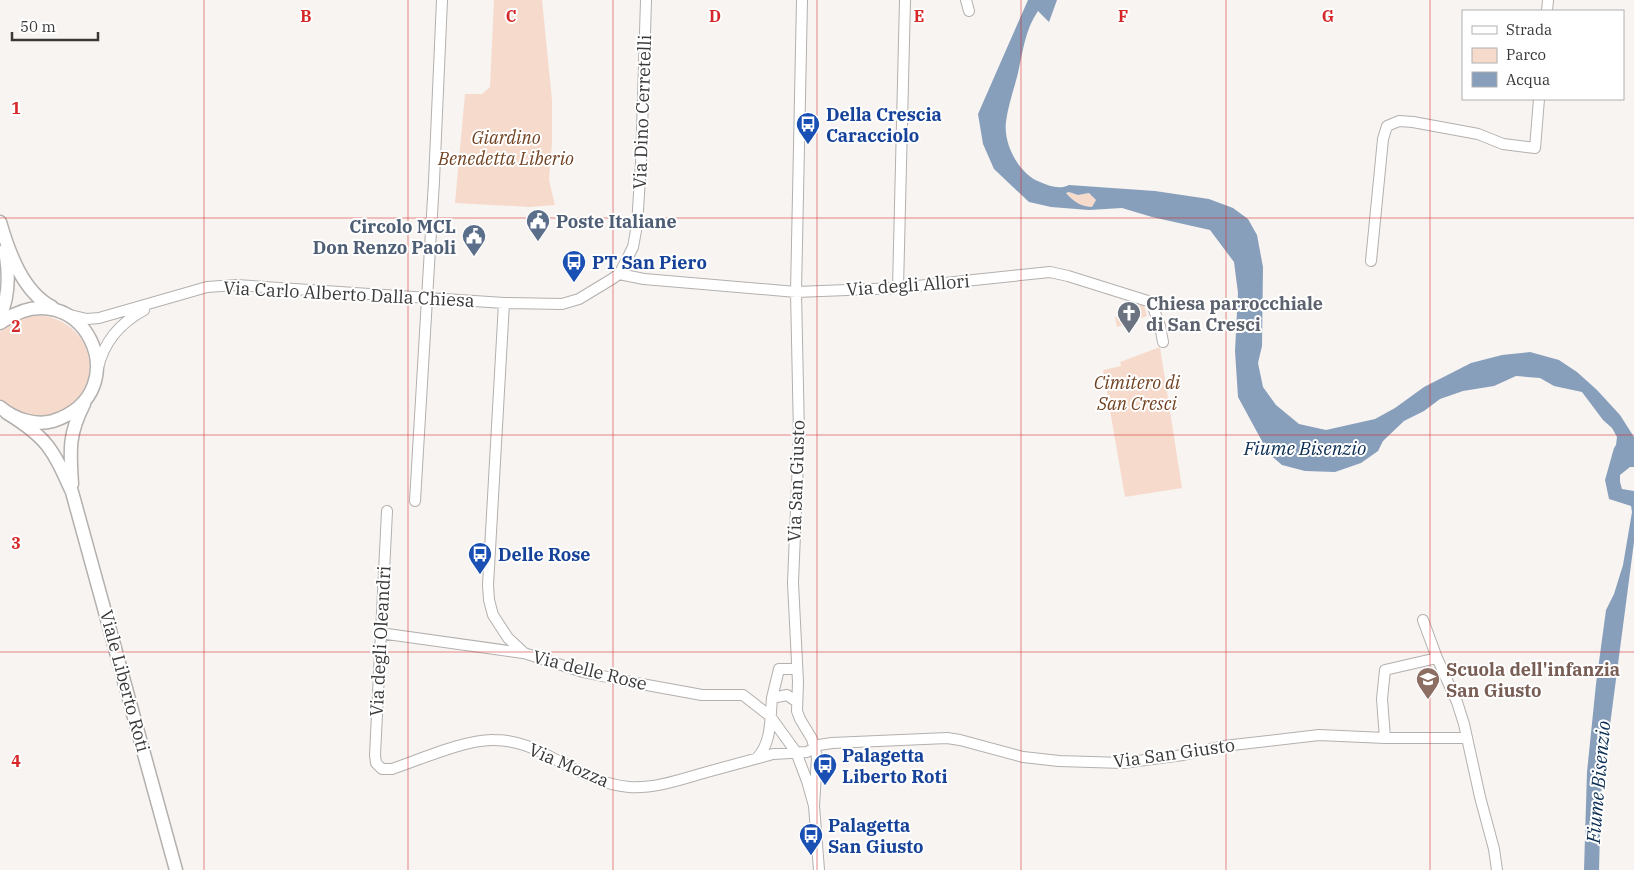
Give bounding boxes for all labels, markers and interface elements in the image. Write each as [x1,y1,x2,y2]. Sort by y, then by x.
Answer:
text: B [300,6,312,26]
text: C [506,6,516,26]
text: D [709,6,721,26]
text: E [914,6,924,26]
text: F [1118,6,1128,26]
text: G [1322,6,1334,26]
scale bar [12,10,99,42]
legend [1462,10,1624,100]
text: 50 m [20,17,56,36]
text: Strada [1506,20,1552,39]
street label: Via Dino Cerretelli [628,34,656,190]
text: Parco [1506,45,1546,64]
text: Acqua [1506,70,1550,89]
text: 1 [11,98,21,118]
place label: Della Crescia Caracciolo [826,103,942,147]
bus stop icon: Della Crescia Caracciolo [795,111,821,145]
park label: Giardino Benedetta Liberio [437,126,574,170]
public building icon: Poste Italiane [525,208,551,242]
place label: Poste Italiane [556,210,677,233]
place label: Circolo MCL Don Renzo Paoli [313,215,456,259]
public building icon: Circolo MCL Don Renzo Paoli [461,223,487,257]
bus stop icon: PT San Piero [561,249,587,283]
place label: PT San Piero [592,251,707,274]
street label: Via degli Allori [846,269,971,301]
street label: Via Carlo Alberto Dalla Chiesa [223,276,475,312]
place label: Chiesa parrocchiale di San Cresci [1146,292,1323,336]
church icon: Chiesa parrocchiale di San Cresci [1116,300,1142,334]
text: 2 [11,316,21,336]
park label: Cimitero di San Cresci [1094,371,1181,415]
street label: Via San Giusto [782,419,810,543]
water label: Fiume Bisenzio [1243,436,1366,460]
text: 3 [11,533,21,553]
bus stop icon: Delle Rose [467,541,493,575]
place label: Delle Rose [498,543,590,566]
street label: Via degli Oleandri [365,565,395,717]
street label: Viale Liberto Roti [95,607,155,755]
street label: Via delle Rose [531,645,649,695]
place label: Scuola dell'infanzia San Giusto [1446,658,1620,702]
school or university icon: Scuola dell'infanzia San Giusto [1415,666,1441,700]
water label: Fiume Bisenzio [1581,720,1615,845]
street label: Via San Giusto [1112,733,1236,773]
street label: Via Mozza [525,738,613,792]
place label: Palagetta Liberto Roti [842,744,947,788]
text: 4 [11,751,21,771]
bus stop icon: Palagetta Liberto Roti [812,752,838,786]
place label: Palagetta San Giusto [828,814,924,858]
bus stop icon: Palagetta San Giusto [798,822,824,856]

